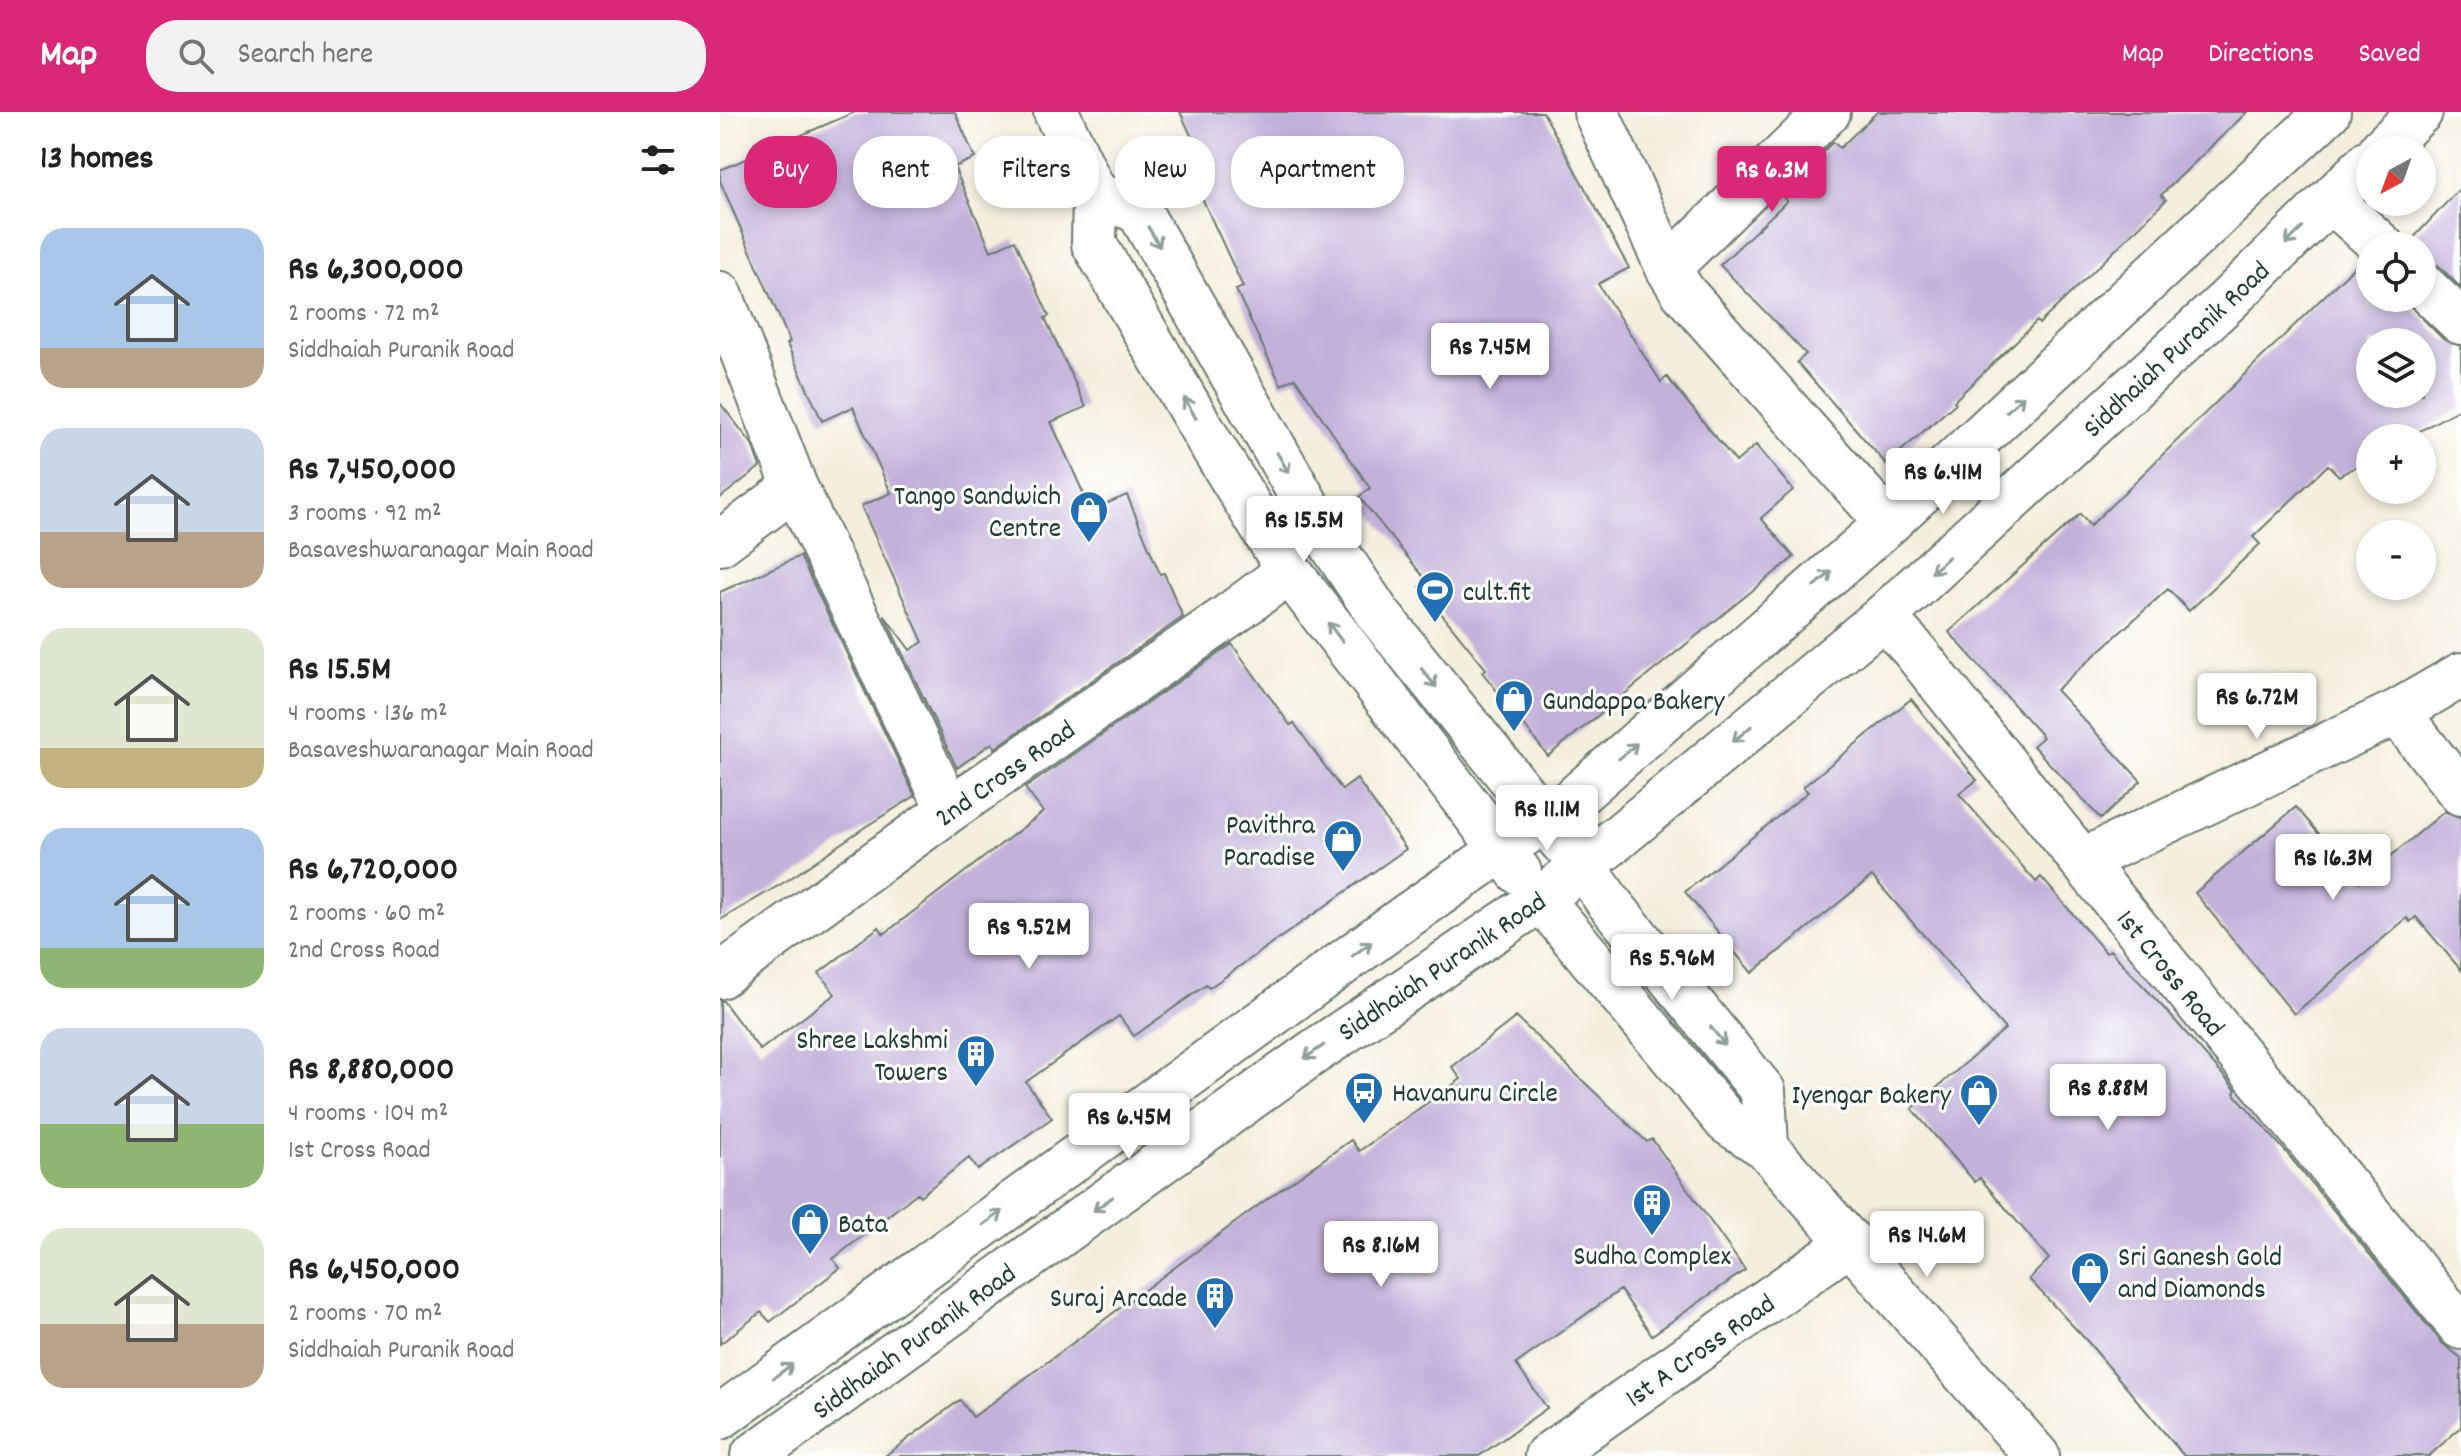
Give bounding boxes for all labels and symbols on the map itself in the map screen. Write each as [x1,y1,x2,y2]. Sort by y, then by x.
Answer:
north arrow [2356,136,2436,216]
pin: Rs 6.3M [1698,146,1846,214]
one-way arrow [1146,225,1162,248]
one-way arrow [2284,226,2304,245]
street label: Siddhaiah Puranik Road [2076,254,2281,449]
pin: Rs 7.45M [1407,323,1573,391]
one-way arrow [2005,396,2025,414]
one-way arrow [1182,397,1198,420]
pin: Rs 6.41M [1860,448,2026,516]
one-way arrow [1275,451,1291,474]
place label: Tango Sandwich Centre [894,479,1061,551]
shop icon: Tango Sandwich Centre [1068,489,1110,544]
pin: Rs 15.5M [1221,496,1387,564]
one-way arrow [1930,555,1950,573]
sports icon: cult.fit [1414,569,1456,624]
one-way arrow [1813,571,1833,589]
place label: cult.fit [1463,575,1531,615]
one-way arrow [1327,622,1344,643]
one-way arrow [1420,667,1438,688]
pin: Rs 6.72M [2174,673,2340,741]
shop icon: Gundappa Bakery [1493,678,1535,733]
place label: Gundappa Bakery [1542,684,1725,724]
street label: 2nd Cross Road [928,713,1085,839]
one-way arrow [1732,725,1753,743]
one-way arrow [1617,742,1637,760]
pin: Rs 11.1M [1464,785,1630,853]
place label: Pavithra Paradise [1223,808,1316,880]
shop icon: Pavithra Paradise [1322,818,1364,873]
pin: Rs 16.3M [2250,834,2416,902]
street label: Siddhaiah Puranik Road [1332,884,1556,1054]
pin: Rs 9.52M [946,903,1112,971]
street label: 1st Cross Road [2104,903,2232,1047]
pin: Rs 5.96M [1589,934,1755,1002]
one-way arrow [1350,941,1372,958]
place label: Shree Lakshmi Towers [796,1023,948,1095]
one-way arrow [1709,1025,1727,1046]
building icon: Shree Lakshmi Towers [955,1033,997,1088]
one-way arrow [1303,1044,1325,1060]
pin: Rs 8.88M [2025,1064,2191,1132]
bus stop icon: Havanuru Circle [1343,1070,1385,1125]
shop icon: Iyengar Bakery [1958,1072,2000,1127]
place label: Havanuru Circle [1392,1076,1558,1116]
place label: Iyengar Bakery [1792,1078,1952,1118]
pin: Rs 6.45M [1046,1093,1212,1161]
building icon: Sudha Complex [1631,1182,1673,1237]
one-way arrow [1092,1196,1114,1212]
shop icon: Bata [789,1201,831,1256]
place label: Bata [838,1207,889,1247]
one-way arrow [982,1210,1003,1227]
pin: Rs 14.6M [1844,1211,2010,1279]
pin: Rs 8.16M [1298,1221,1464,1289]
place label: Sudha Complex [1573,1239,1731,1279]
place label: Sri Ganesh Gold and Diamonds [2118,1240,2282,1312]
shop icon: Sri Ganesh Gold and Diamonds [2069,1250,2111,1305]
street label: Siddhaiah Puranik Road [806,1256,1026,1432]
building icon: Suraj Arcade [1194,1275,1236,1330]
place label: Suraj Arcade [1050,1281,1187,1321]
street label: 1st A Cross Road [1619,1286,1785,1420]
one-way arrow [772,1363,793,1380]

